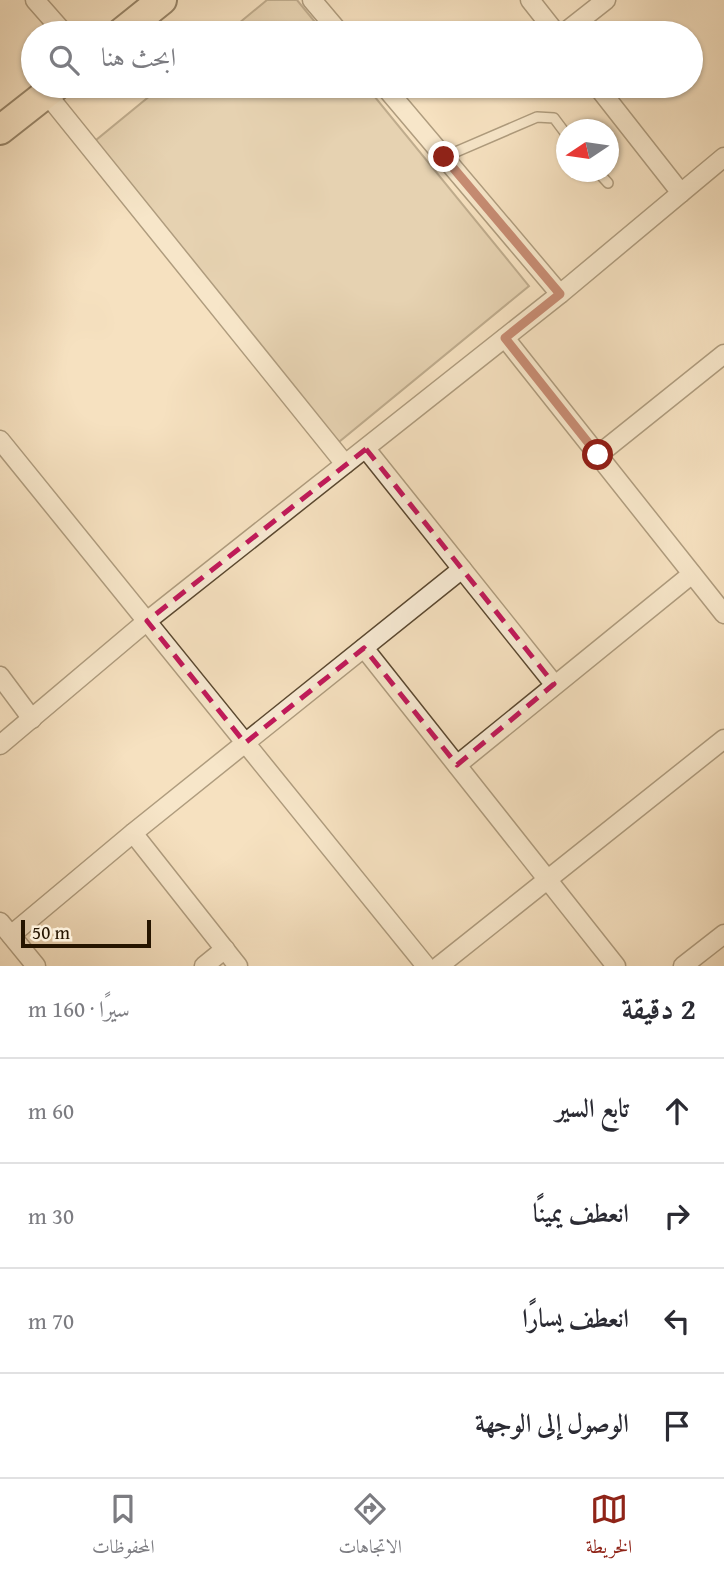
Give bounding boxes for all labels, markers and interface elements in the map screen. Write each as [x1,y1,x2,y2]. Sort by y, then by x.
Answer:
search box [21,21,703,98]
text: ابحث هنا [101,37,176,76]
icon: search [45,41,83,79]
north arrow [556,119,619,182]
route end [428,141,459,172]
route start [582,439,613,470]
scale bar [21,917,150,949]
text: 50 m [32,918,70,946]
text: 2 دقيقة [621,986,696,1030]
text: سيرًا · 160 m [28,992,130,1025]
text: تابع السير [555,1088,629,1127]
icon: ahead [658,1092,696,1130]
text: 60 m [28,1094,74,1127]
text: انعطف يمينًا [533,1193,629,1232]
icon: right [658,1197,696,1235]
text: 30 m [28,1199,74,1232]
text: انعطف يسارًا [522,1298,629,1337]
icon: left [658,1302,696,1340]
text: 70 m [28,1304,74,1337]
text: الوصول إلى الوجهة [475,1403,629,1442]
icon: arrive [658,1407,696,1445]
tab: المحفوظات [92,1490,155,1565]
tab: الاتجاهات [339,1490,402,1565]
tab: الخريطة [586,1490,632,1565]

